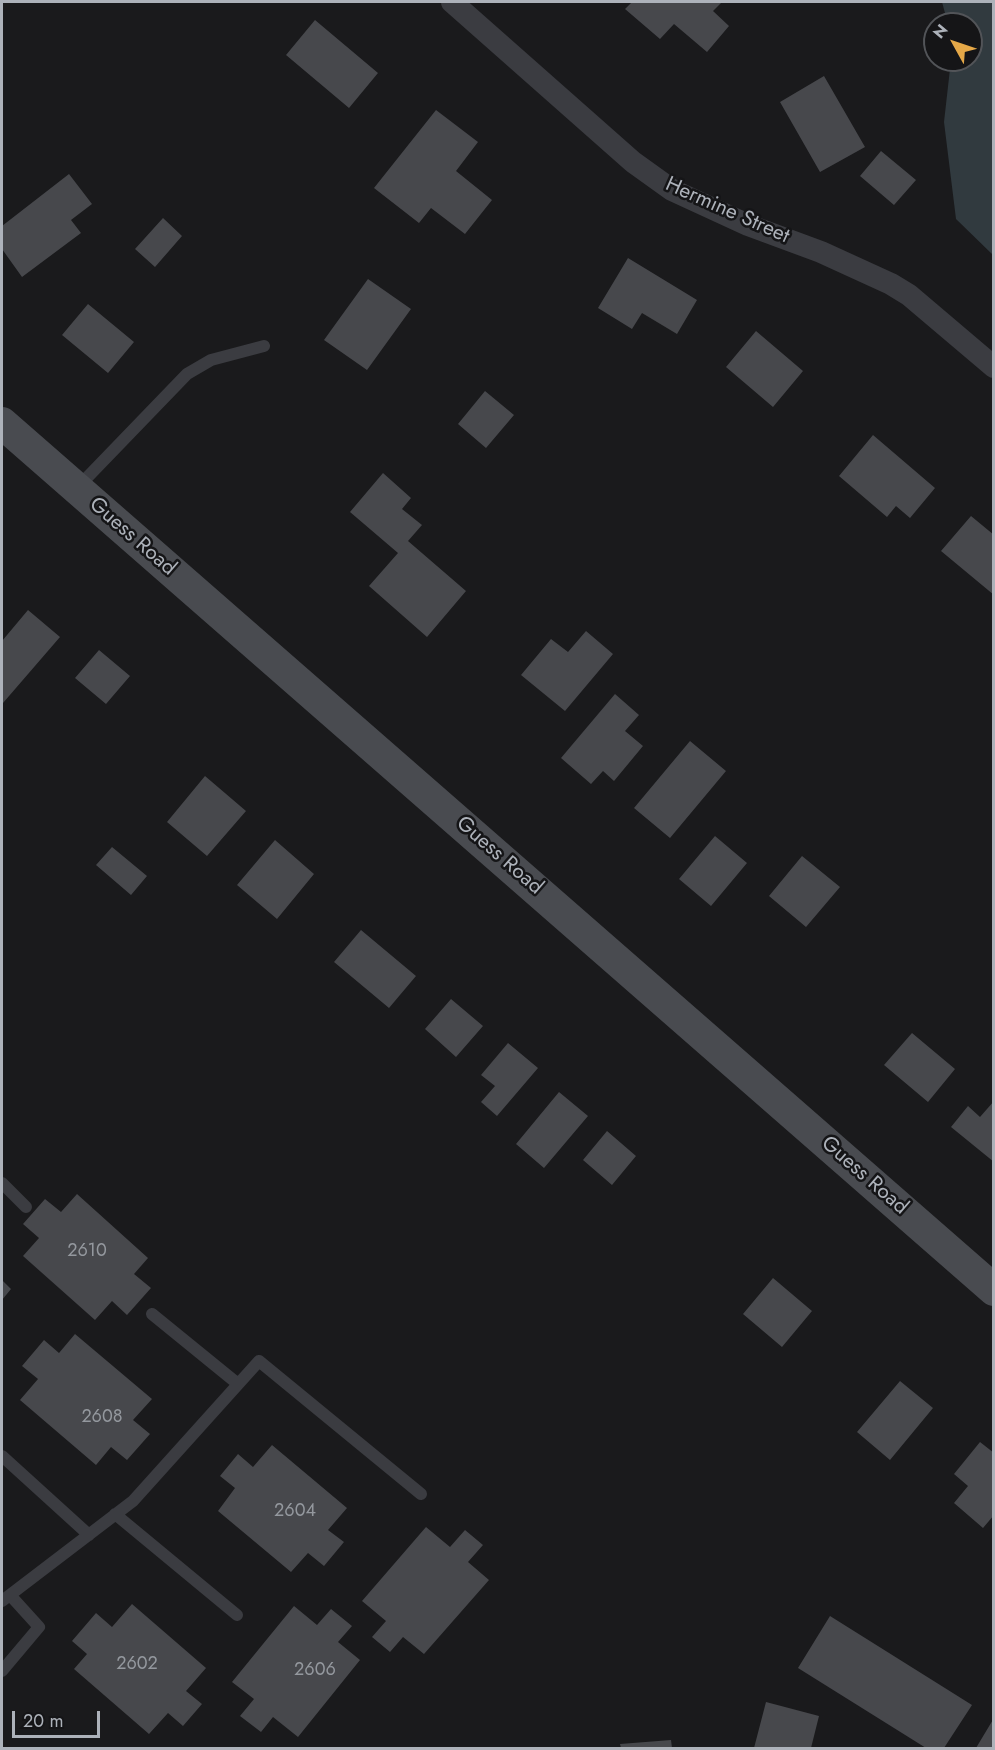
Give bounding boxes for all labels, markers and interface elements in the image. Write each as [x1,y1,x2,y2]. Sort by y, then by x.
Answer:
north arrow [923,12,983,72]
text: N [927,19,953,44]
street label: Hermine Street [661,172,793,250]
street label: Guess Road [83,493,181,581]
street label: Guess Road [450,812,548,900]
street label: Guess Road [815,1132,913,1220]
house number: 2610 [67,1241,107,1263]
house number: 2608 [81,1407,123,1429]
house number: 2604 [274,1501,316,1523]
house number: 2602 [116,1654,158,1676]
house number: 2606 [294,1660,336,1682]
scale bar [15,1699,104,1737]
text: 20 m [23,1708,63,1734]

